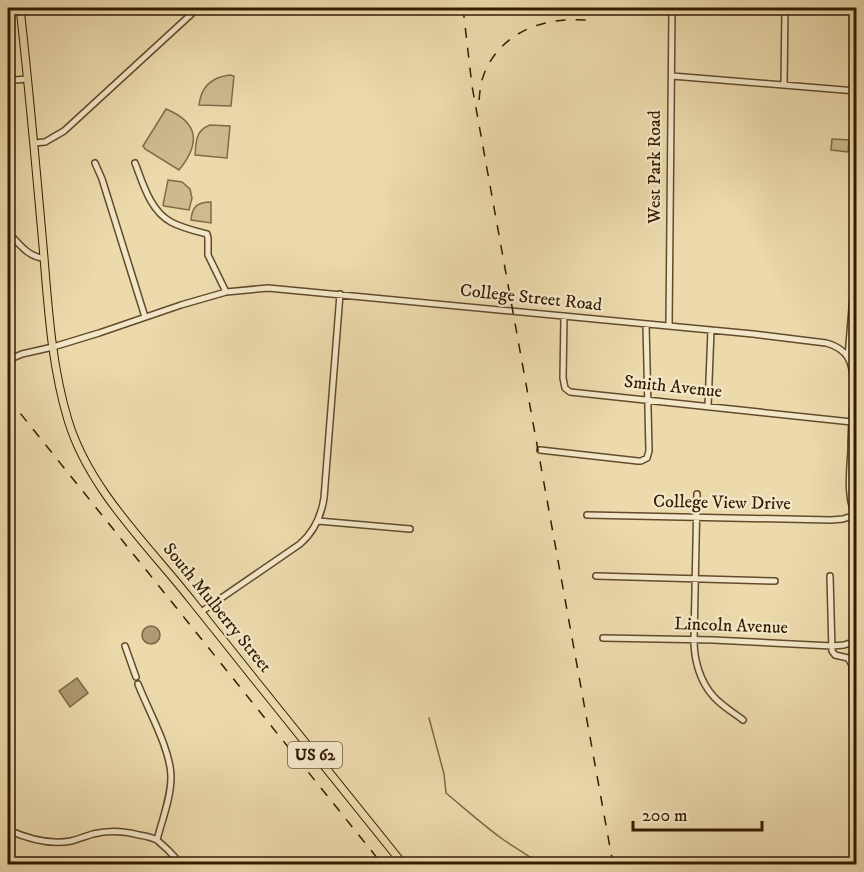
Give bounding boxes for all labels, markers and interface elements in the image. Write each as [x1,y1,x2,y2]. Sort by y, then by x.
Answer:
street label: West Park Road [644,110,666,225]
street label: College Street Road [459,280,603,316]
street label: Smith Avenue [623,371,723,403]
street label: College View Drive [653,491,791,515]
street label: South Mulberry Street [158,539,276,677]
street label: Lincoln Avenue [674,613,788,639]
road number: US 62 [288,742,342,768]
scale bar [633,794,762,832]
text: 200 m [642,805,688,827]

